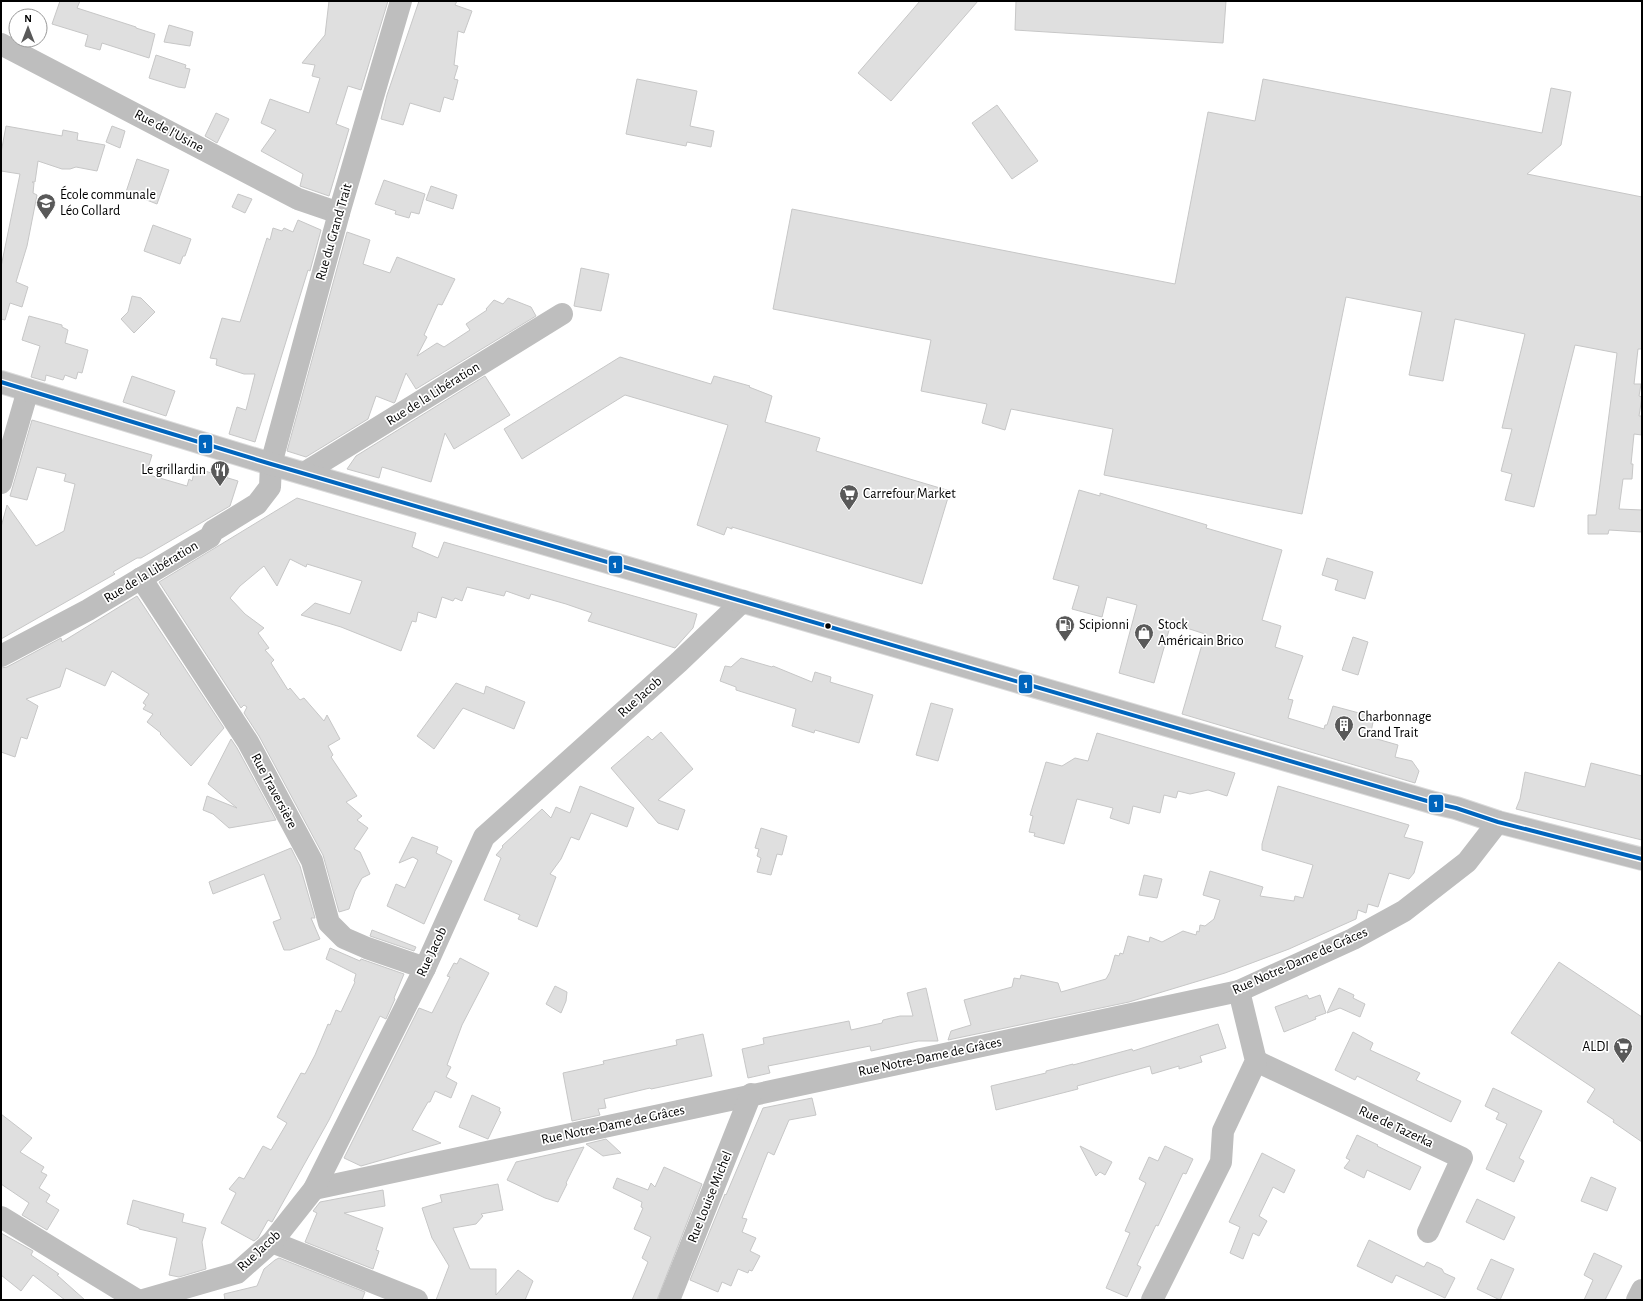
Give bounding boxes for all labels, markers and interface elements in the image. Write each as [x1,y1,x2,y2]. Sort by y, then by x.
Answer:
north arrow [8,8,48,48]
text: N [24,13,32,24]
street label: Rue de l'Usine [132,107,206,155]
street label: Rue du Grand Trait [313,181,355,282]
place label: École communale Léo Collard [60,185,156,218]
school or university icon: École communale Léo Collard [35,192,57,220]
street label: Rue de la Libération [384,360,482,428]
line badge: 1 [198,434,213,454]
text: 1 [203,439,207,450]
restaurant icon: Le grillardin [209,459,231,487]
place label: Le grillardin [141,463,206,477]
supermarket icon: Carrefour Market [838,483,860,511]
place label: Carrefour Market [863,487,956,501]
street label: Rue de la Libération [101,538,201,606]
line badge: 1 [608,555,623,574]
text: 1 [613,559,617,570]
fuel station icon: Scipionni [1054,614,1076,642]
place label: Scipionni [1079,618,1129,632]
place label: Stock Américain Brico [1158,618,1244,648]
unlabelled marker [823,621,833,631]
shop icon: Stock Américain Brico [1133,622,1155,650]
street label: Rue Jacob [615,674,665,720]
line badge: 1 [1018,674,1033,694]
text: 1 [1024,679,1028,690]
place label: Charbonnage Grand Trait [1358,710,1431,740]
building icon: Charbonnage Grand Trait [1333,714,1355,742]
street label: Rue Traversière [248,751,300,831]
line badge: 1 [1428,794,1444,813]
text: 1 [1434,798,1438,809]
street label: Rue Jacob [414,925,450,979]
street label: Rue Notre-Dame de Grâces [1230,925,1370,997]
street label: Rue Notre-Dame de Grâces [857,1035,1003,1079]
supermarket icon: ALDI [1612,1036,1634,1064]
place label: ALDI [1582,1040,1609,1054]
street label: Rue Notre-Dame de Grâces [540,1103,686,1147]
street label: Rue de Tazerka [1356,1104,1436,1151]
street label: Rue Louise Michel [685,1149,735,1245]
street label: Rue Jacob [235,1228,283,1274]

